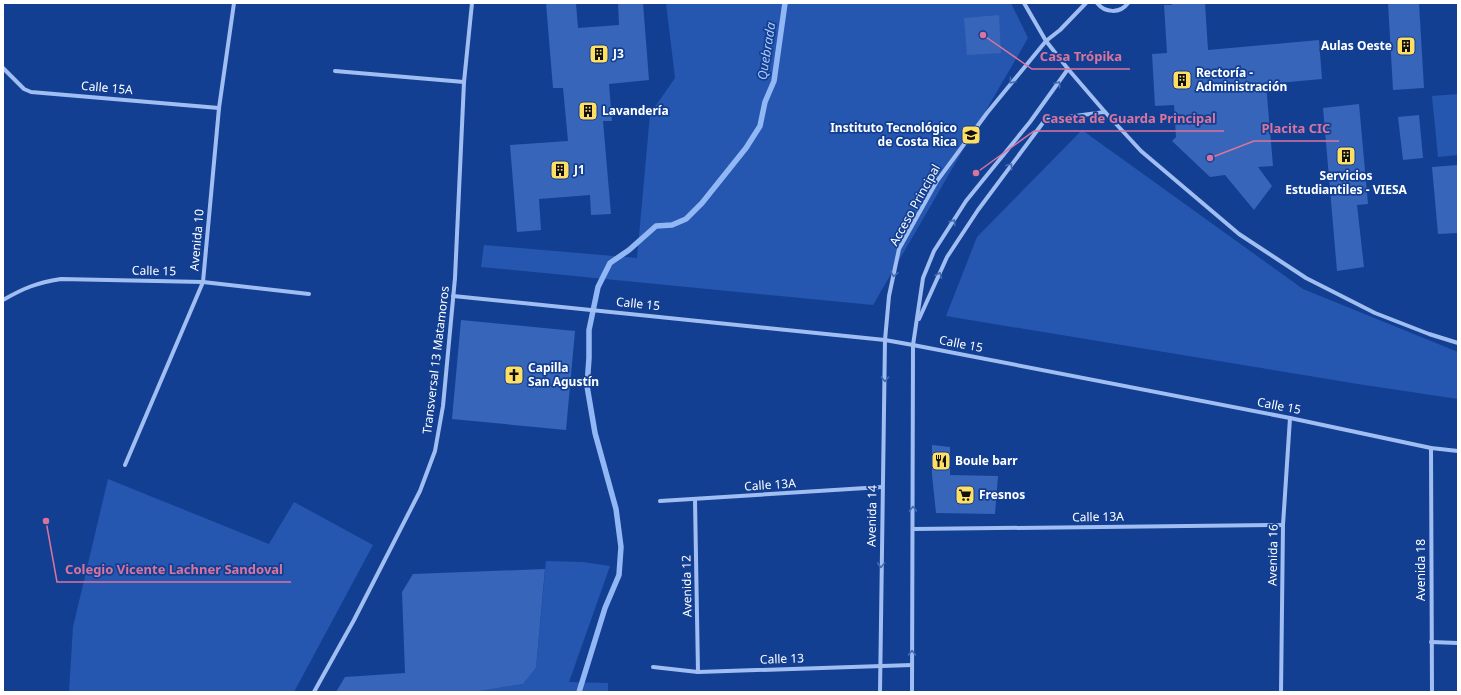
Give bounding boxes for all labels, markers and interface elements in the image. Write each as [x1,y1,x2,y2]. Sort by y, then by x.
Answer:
water label: Quebrada [753,20,780,81]
building icon: Aulas Oeste [1395,35,1417,57]
place label: Aulas Oeste [1321,37,1392,54]
building icon: J3 [588,43,610,65]
callout: Casa Trópika [1032,44,1130,69]
place label: J3 [612,45,624,62]
text: Casa Trópika [1040,47,1122,65]
place label: Rectoría - Administración [1196,64,1287,95]
building icon: Rectoría - Administración [1171,69,1193,91]
street label: Calle 15A [81,77,134,98]
one-way arrow [1010,77,1017,84]
one-way arrow [1053,82,1060,89]
building icon: Lavandería [577,100,599,122]
place label: Lavandería [602,102,669,119]
callout: Caseta de Guarda Principal [1034,106,1224,131]
text: Caseta de Guarda Principal [1042,109,1216,127]
callout: Placita CIC [1254,116,1339,141]
place label: Instituto Tecnológico de Costa Rica [830,119,957,150]
text: Placita CIC [1262,119,1330,137]
school or university icon: Instituto Tecnológico de Costa Rica [960,124,982,146]
building icon: Servicios Estudiantiles - VIESA [1335,145,1357,167]
building icon: J1 [549,159,571,181]
place label: J1 [573,161,585,178]
street label: Acceso Principal [885,161,944,249]
one-way arrow [1006,164,1013,171]
place label: Servicios Estudiantiles - VIESA [1285,167,1408,198]
street label: Avenida 10 [185,208,208,272]
one-way arrow [948,219,955,226]
street label: Calle 15 [132,262,176,279]
one-way arrow [890,271,899,277]
one-way arrow [934,271,942,279]
street label: Transversal 13 Matamoros [418,285,453,435]
street label: Calle 15 [615,293,661,314]
street label: Calle 15 [938,331,985,356]
place label: Capilla San Agustín [528,359,599,390]
church icon: Capilla San Agustín [503,364,525,386]
one-way arrow [880,376,889,382]
street label: Calle 15 [1256,393,1303,418]
restaurant icon: Boule barr [930,450,952,472]
place label: Boule barr [955,452,1018,469]
street label: Calle 13A [744,474,797,495]
supermarket icon: Fresnos [954,484,976,506]
street label: Avenida 14 [862,485,881,547]
place label: Fresnos [979,486,1025,503]
one-way arrow [909,506,917,512]
street label: Calle 13A [1072,508,1124,525]
street label: Avenida 16 [1263,524,1282,586]
street label: Avenida 18 [1412,539,1429,601]
street label: Avenida 12 [677,555,696,617]
callout: Colegio Vicente Lachner Sandoval [57,557,291,582]
text: Colegio Vicente Lachner Sandoval [65,560,283,578]
one-way arrow [877,562,885,568]
street label: Calle 13 [760,649,804,668]
one-way arrow [908,650,916,656]

